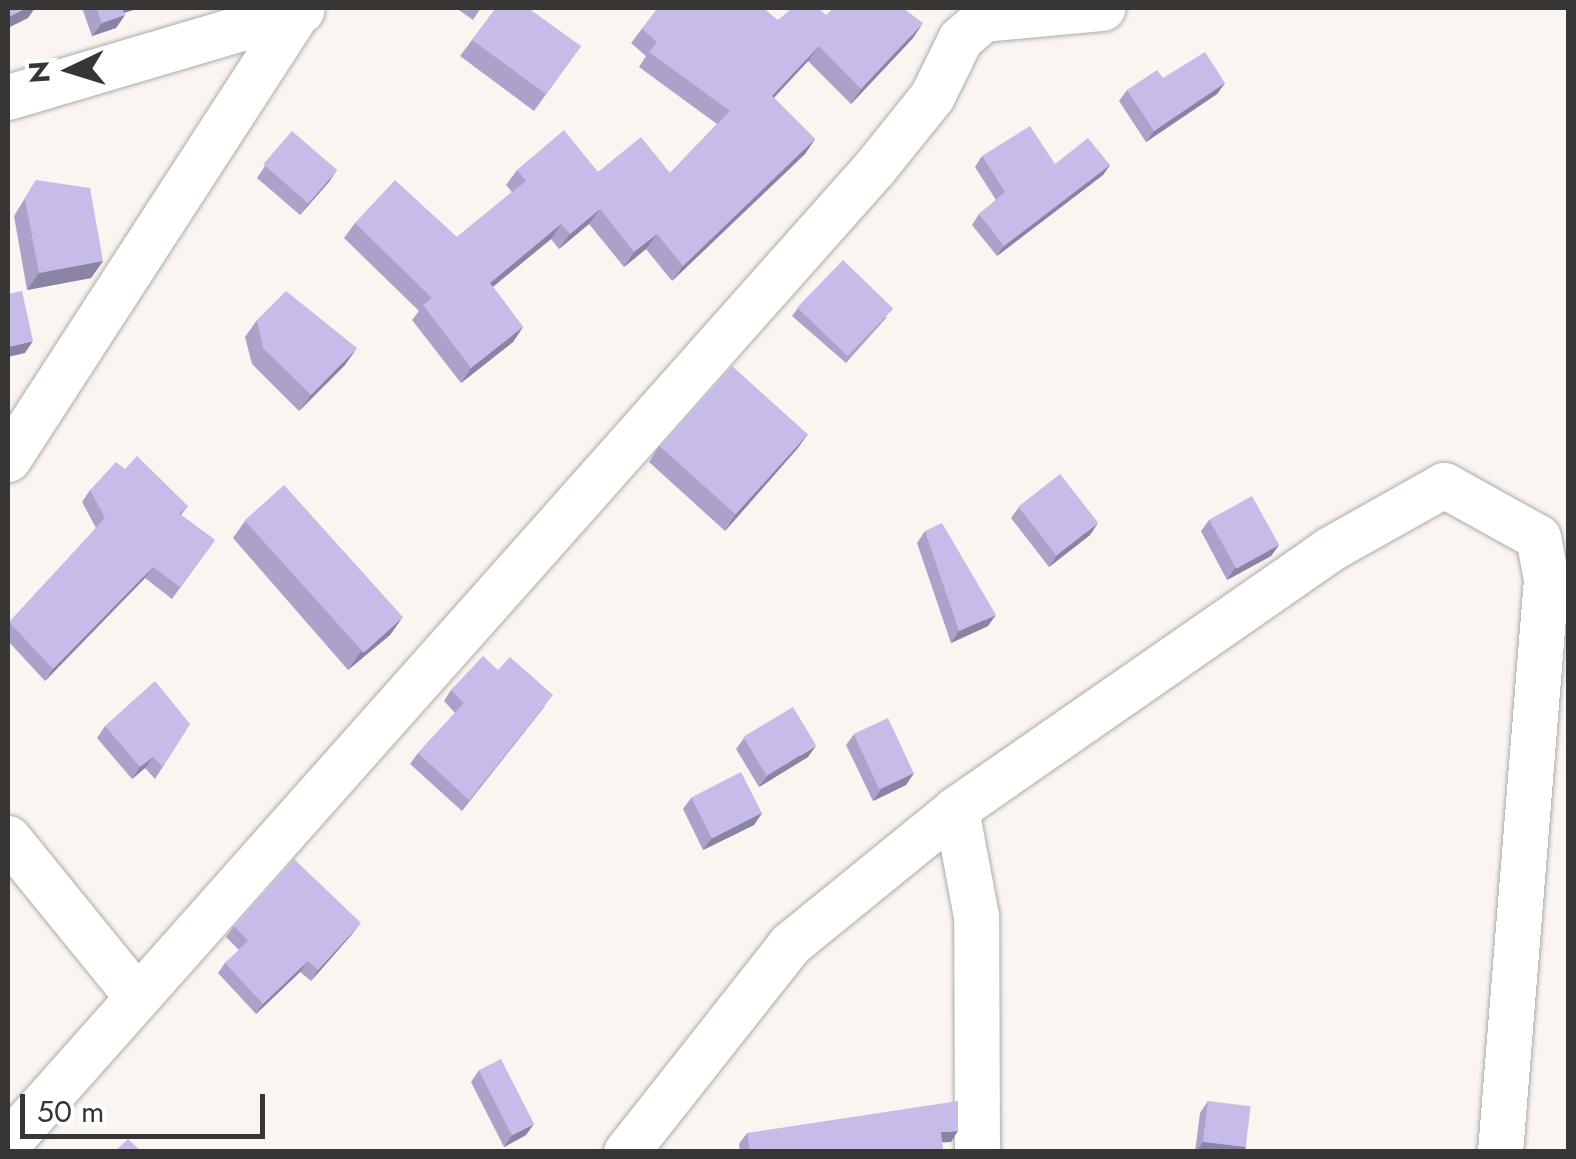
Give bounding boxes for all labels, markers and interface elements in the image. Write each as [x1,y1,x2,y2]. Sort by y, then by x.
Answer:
north arrow [20,20,120,120]
text: N [18,60,61,85]
scale bar [25,1074,270,1136]
text: 50 m [37,1090,104,1133]

